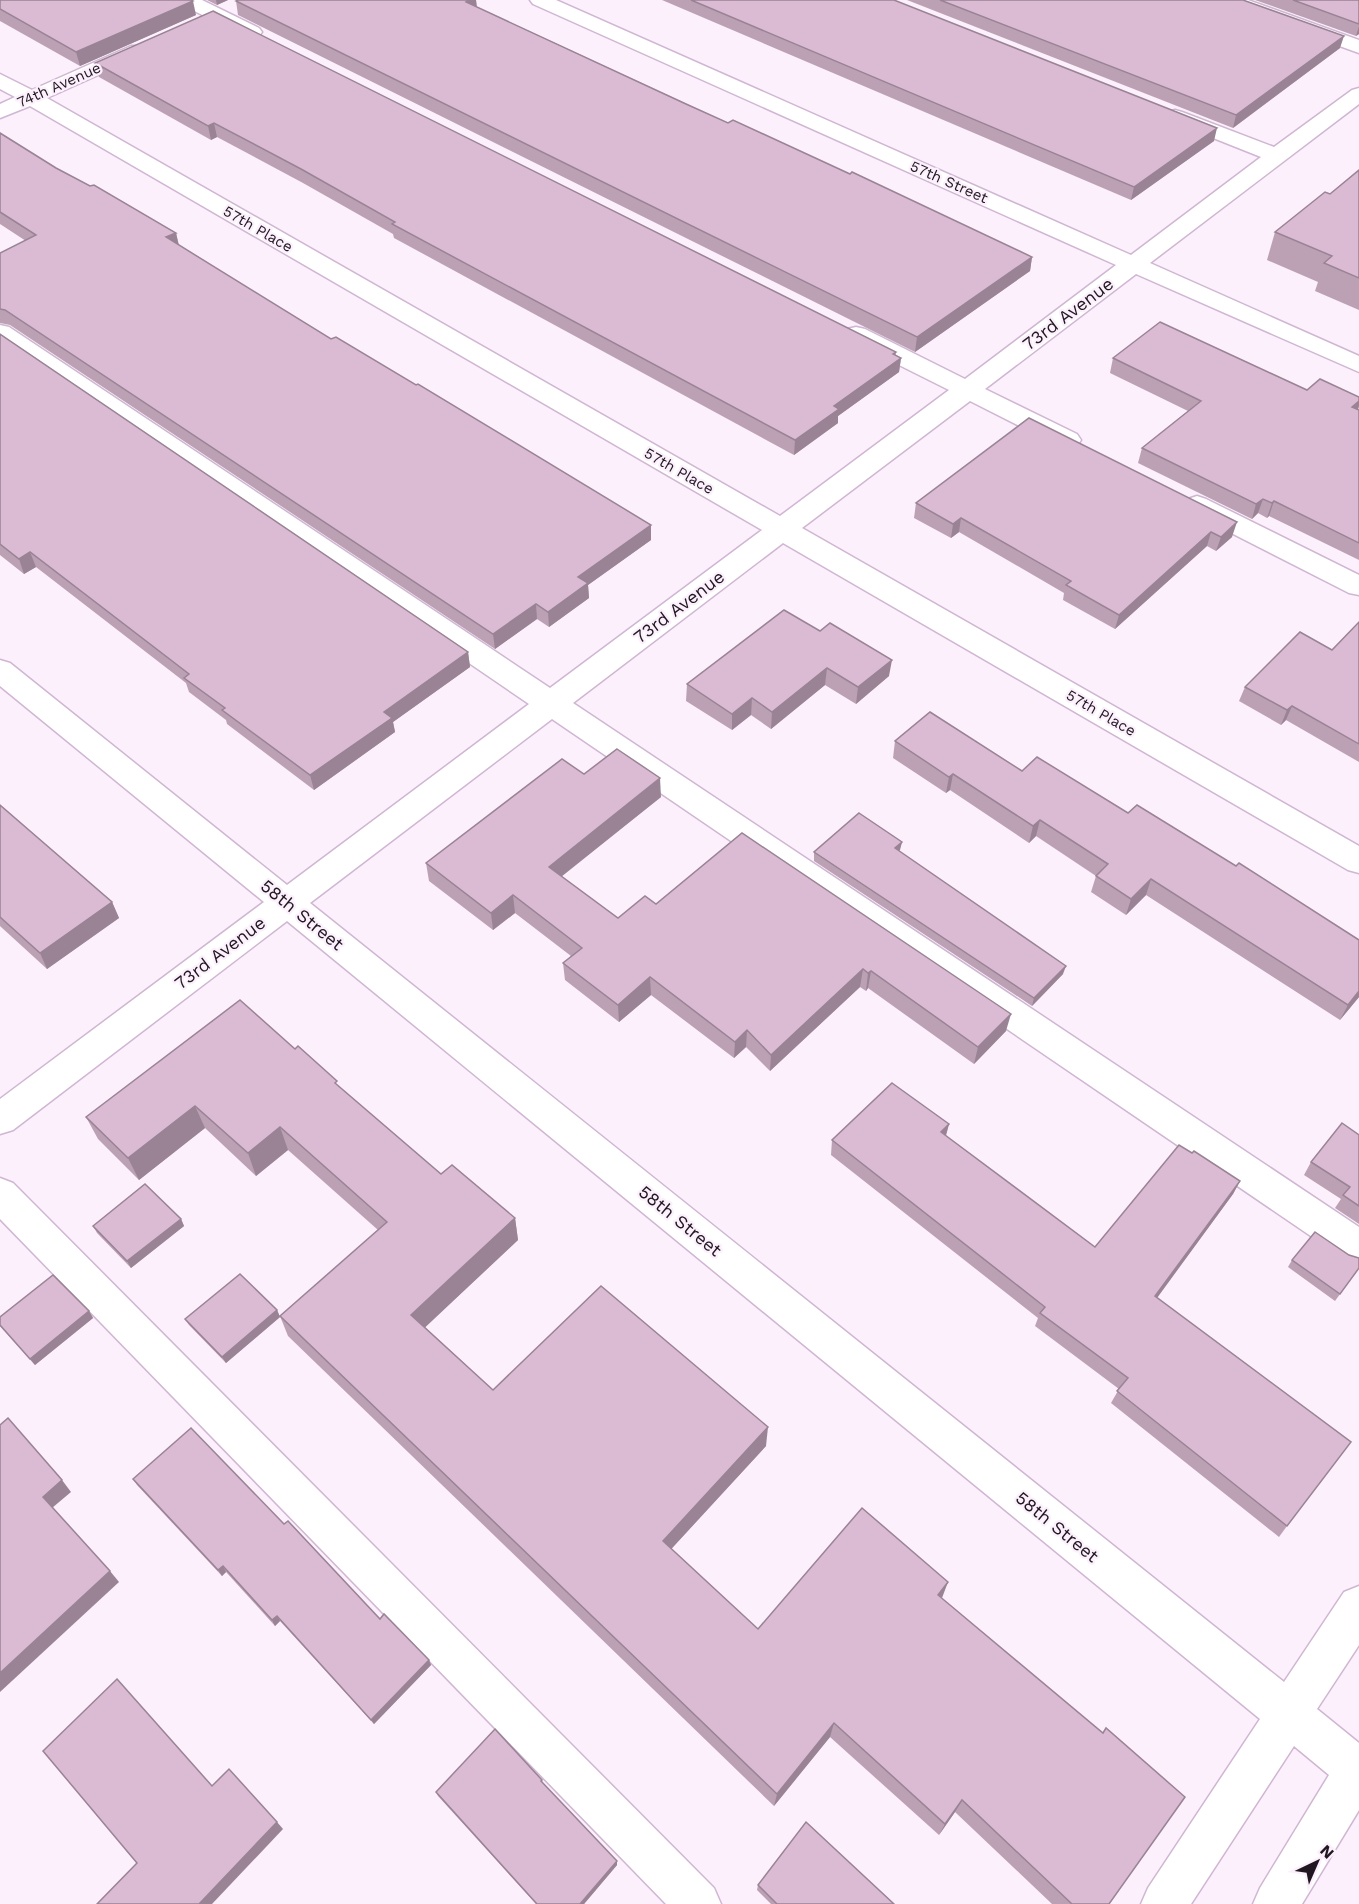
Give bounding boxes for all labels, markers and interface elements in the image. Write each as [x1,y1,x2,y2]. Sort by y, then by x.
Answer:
street label: 74th Avenue [14,59,104,111]
street label: 57th Street [907,157,991,207]
street label: 57th Place [220,202,296,256]
street label: 73rd Avenue [1018,273,1117,354]
street label: 57th Place [641,444,717,498]
street label: 73rd Avenue [629,566,728,647]
street label: 57th Place [1063,686,1139,740]
street label: 58th Street [257,875,348,955]
street label: 73rd Avenue [170,912,269,993]
street label: 58th Street [635,1181,726,1261]
street label: 58th Street [1012,1487,1103,1567]
north arrow [1287,1832,1347,1892]
text: N [1316,1841,1338,1863]

